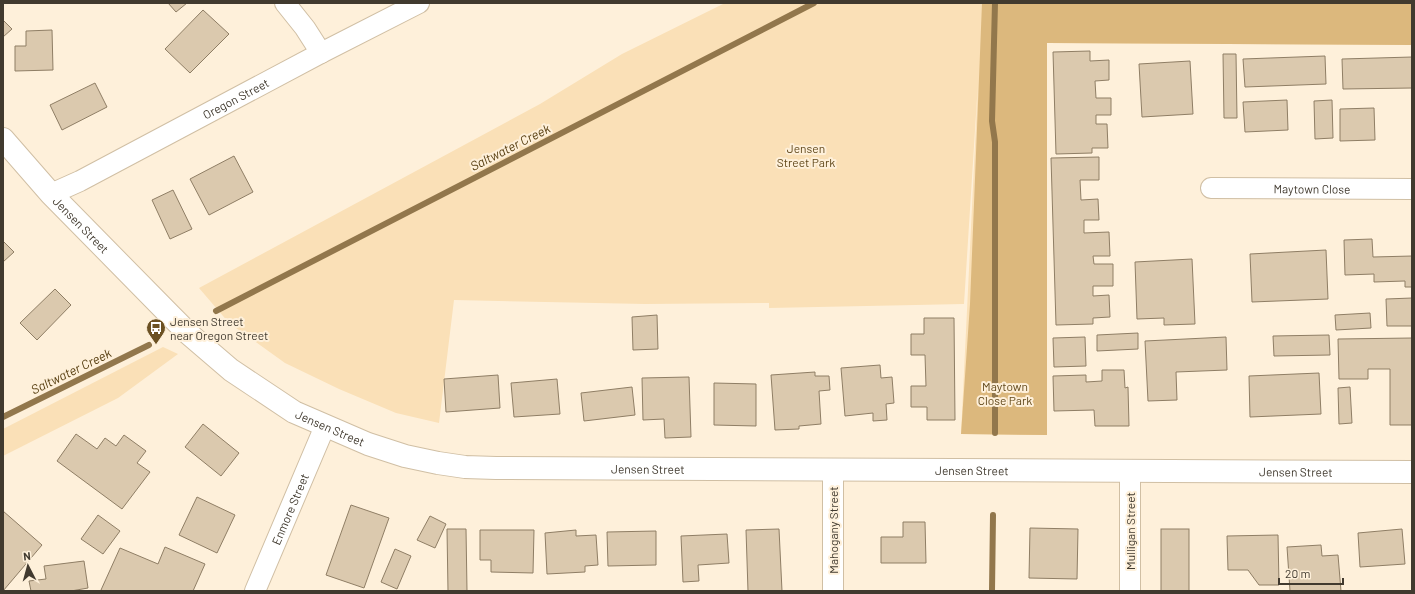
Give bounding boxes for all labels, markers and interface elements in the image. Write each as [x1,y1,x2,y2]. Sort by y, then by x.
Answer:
street label: Oregon Street [200,75,271,122]
water label: Saltwater Creek [467,120,553,174]
park label: Jensen Street Park [777,141,835,169]
street label: Maytown Close [1273,181,1351,196]
street label: Jensen Street [50,193,112,256]
place label: Jensen Street near Oregon Street [170,314,268,342]
bus stop icon: Jensen Street near Oregon Street [145,317,167,345]
water label: Saltwater Creek [28,344,114,397]
park label: Maytown Close Park [978,379,1032,407]
street label: Jensen Street [294,407,367,449]
street label: Jensen Street [611,462,685,476]
street label: Jensen Street [935,463,1009,477]
street label: Jensen Street [1259,464,1333,479]
street label: Enmore Street [268,471,311,547]
street label: Mahogany Street [826,486,840,574]
street label: Mulligan Street [1123,492,1137,570]
north arrow [8,546,48,586]
text: N [23,549,31,562]
scale bar [1279,560,1343,586]
text: 20 m [1285,566,1311,580]

